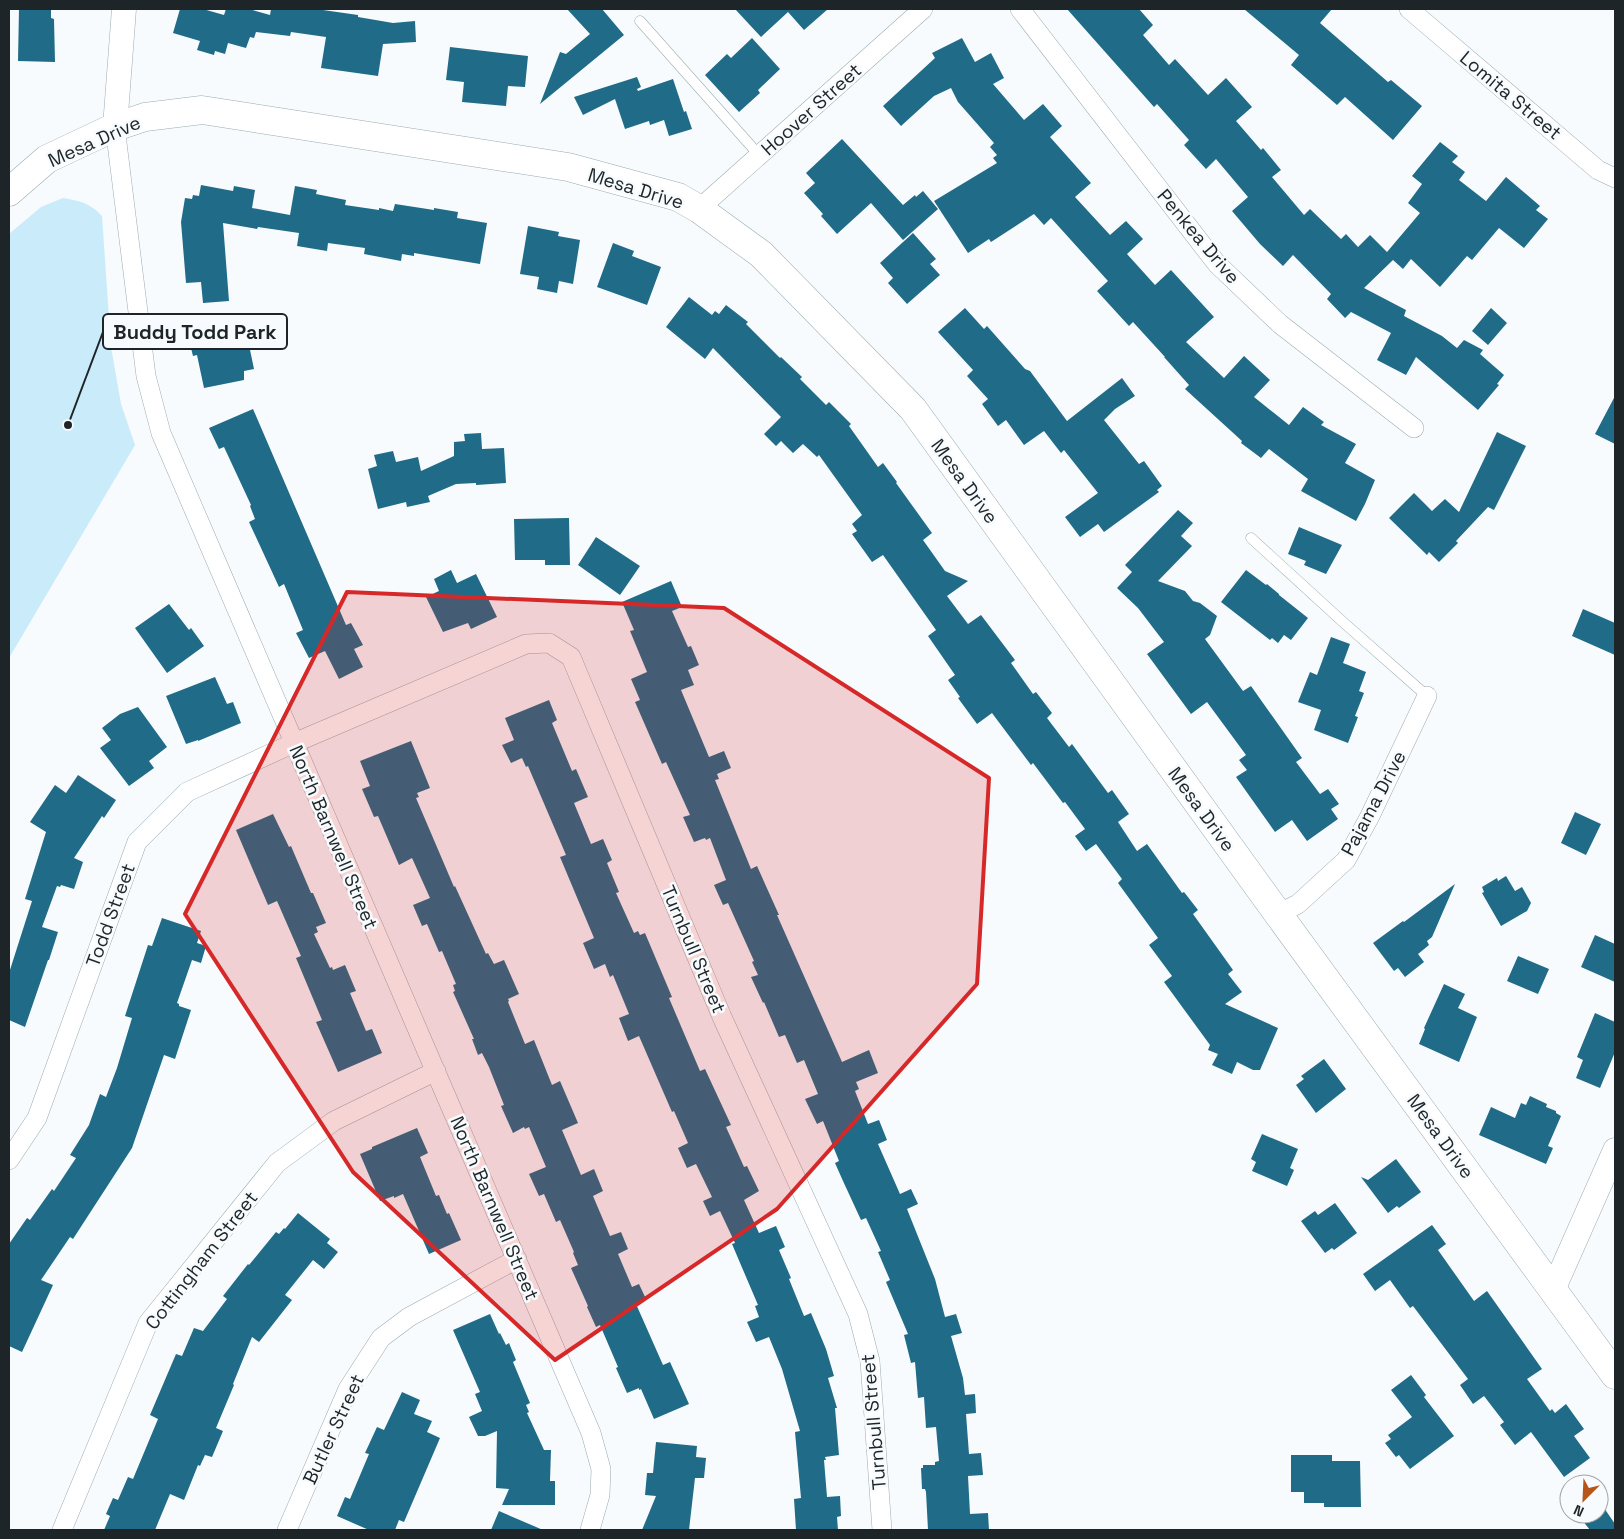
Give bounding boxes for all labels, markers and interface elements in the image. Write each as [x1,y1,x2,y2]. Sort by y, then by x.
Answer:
street label: Lomita Street [1455,45,1567,145]
street label: Hoover Street [756,58,867,161]
street label: Mesa Drive [44,110,144,173]
street label: Mesa Drive [585,162,687,215]
street label: Penkea Drive [1152,184,1246,289]
callout: Buddy Todd Park [103,314,287,349]
text: Buddy Todd Park [113,319,277,345]
street label: Mesa Drive [925,434,1004,529]
street label: North Barnwell Street [283,741,384,933]
street label: Pajama Drive [1335,746,1412,860]
street label: Mesa Drive [1162,762,1241,857]
street label: Todd Street [80,860,141,970]
street label: Turnbull Street [655,882,732,1017]
street label: Mesa Drive [1401,1089,1480,1184]
street label: North Barnwell Street [444,1112,545,1304]
street label: Cottingham Street [139,1186,263,1335]
street label: Turnbull Street [855,1353,892,1491]
street label: Butler Street [297,1370,370,1488]
north arrow [1559,1474,1609,1524]
text: N [1571,1501,1587,1521]

